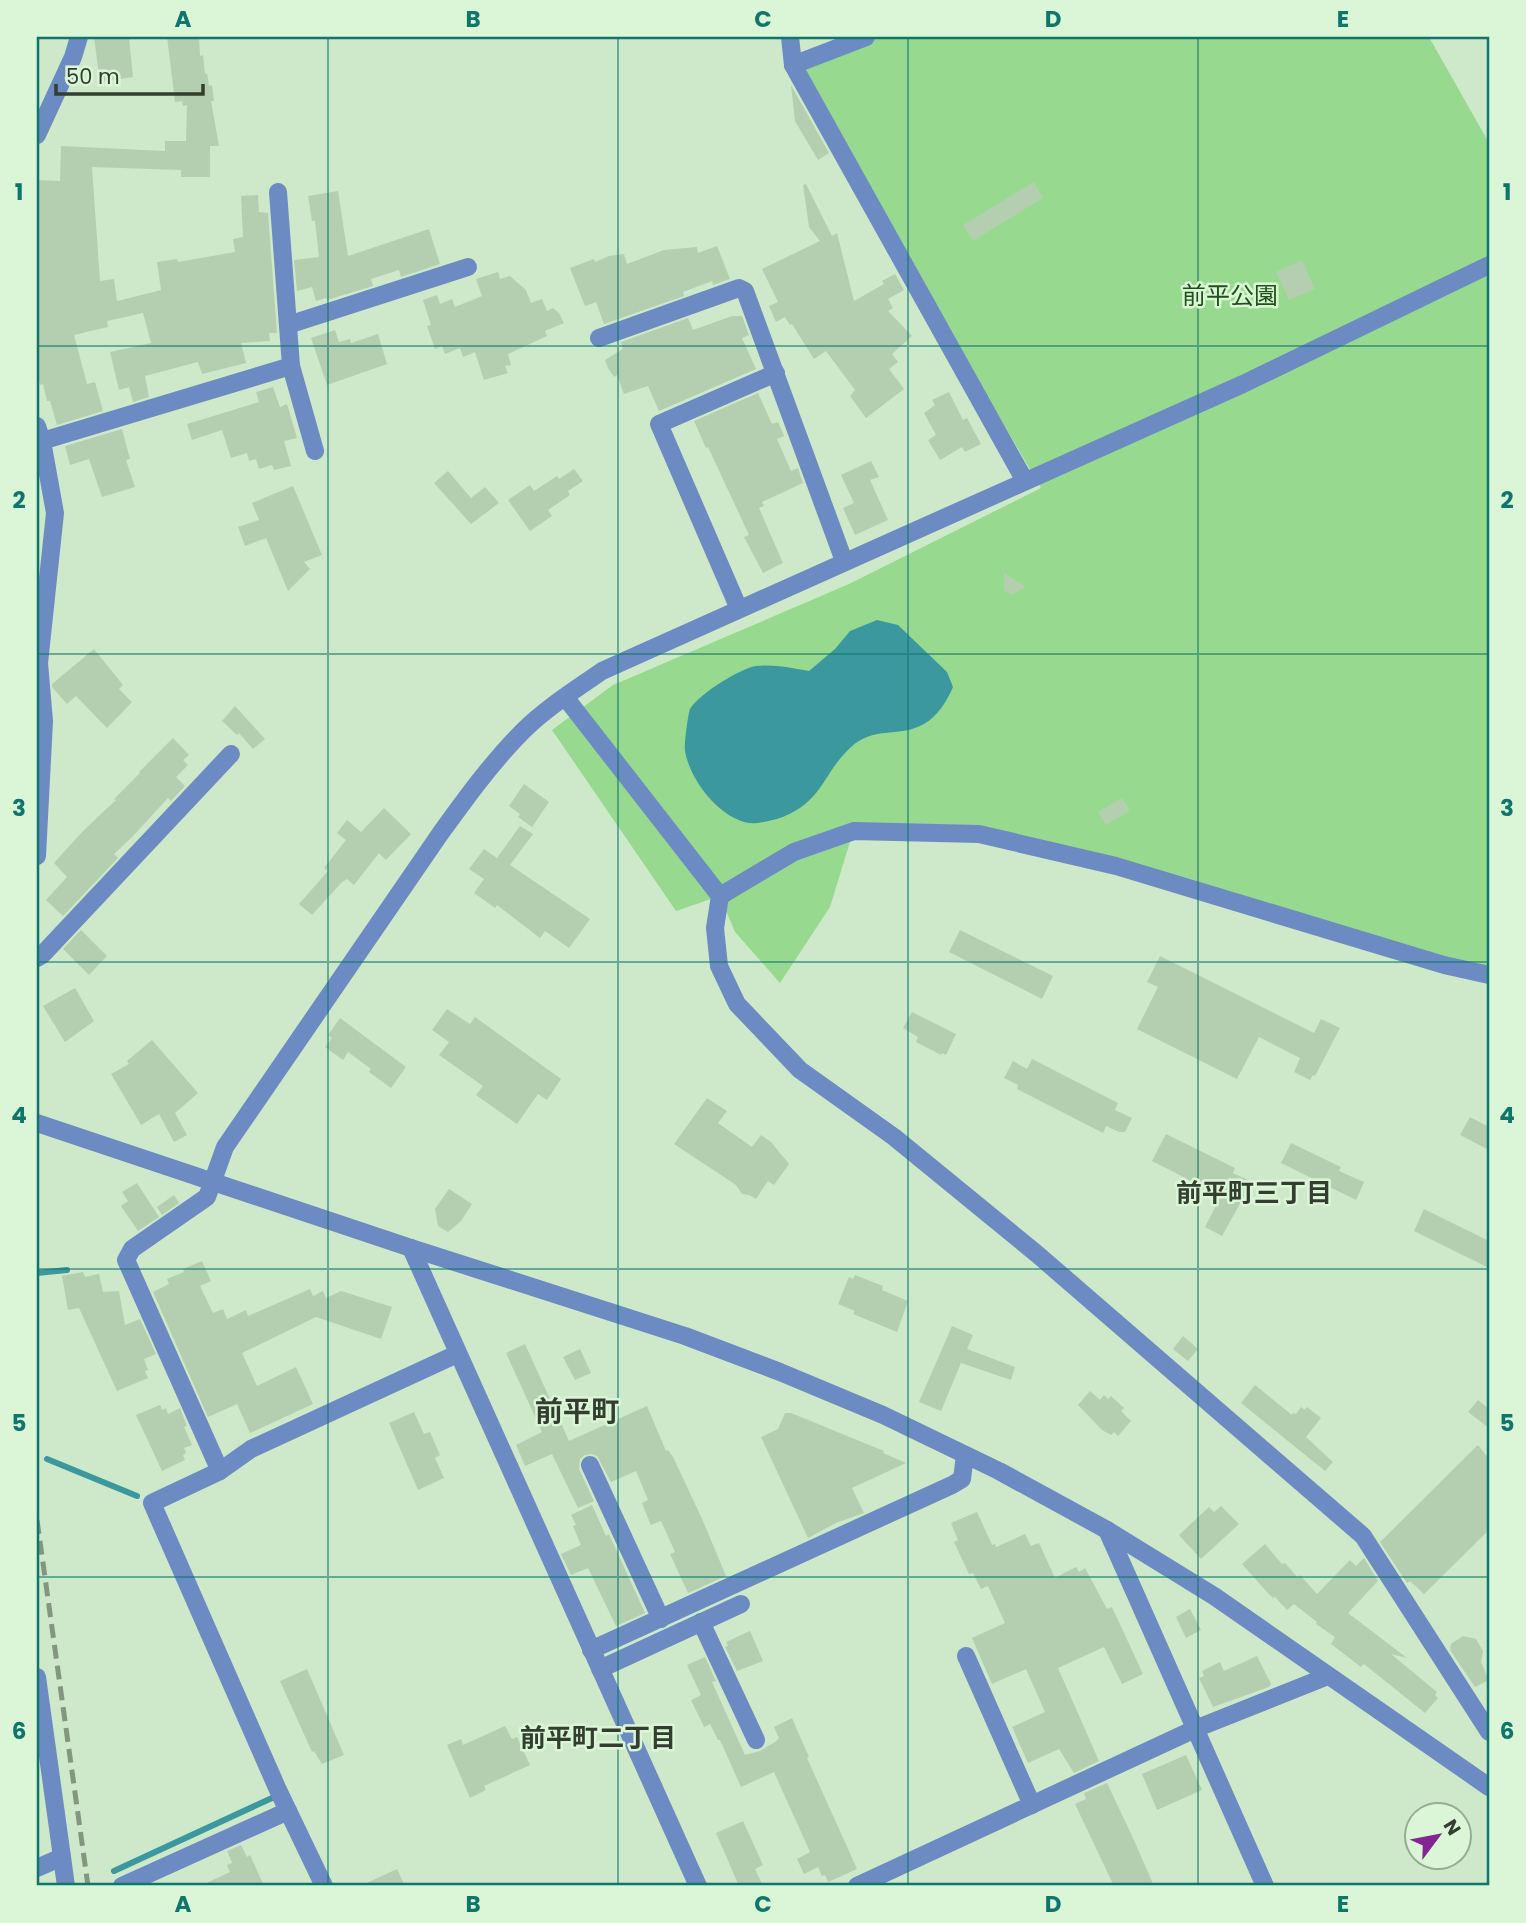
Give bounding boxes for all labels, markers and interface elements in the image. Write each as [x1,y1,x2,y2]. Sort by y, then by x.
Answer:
text: A [175,3,192,35]
text: B [465,3,481,35]
text: C [754,3,772,35]
text: D [1045,3,1061,35]
text: E [1337,3,1349,35]
scale bar [56,52,203,96]
text: 50 m [66,62,120,91]
text: 1 [15,176,23,208]
text: 1 [1503,176,1511,208]
park label: 前平公園 [1182,279,1278,312]
text: 2 [12,484,26,516]
text: 2 [1500,484,1514,516]
text: 3 [12,792,26,824]
text: 3 [1500,792,1514,824]
text: 4 [11,1099,27,1131]
text: 4 [1499,1099,1515,1131]
district label: 前平町三丁目 [1176,1175,1332,1211]
district label: 前平町 [535,1392,619,1431]
text: 5 [12,1407,26,1439]
text: 5 [1500,1407,1514,1439]
text: 6 [12,1715,26,1747]
text: 6 [1500,1715,1514,1747]
district label: 前平町二丁目 [520,1720,676,1756]
north arrow [1404,1800,1474,1870]
text: N [1437,1814,1467,1840]
text: A [175,1888,192,1920]
text: B [465,1888,481,1920]
text: C [754,1888,772,1920]
text: D [1045,1888,1061,1920]
text: E [1337,1888,1349,1920]

